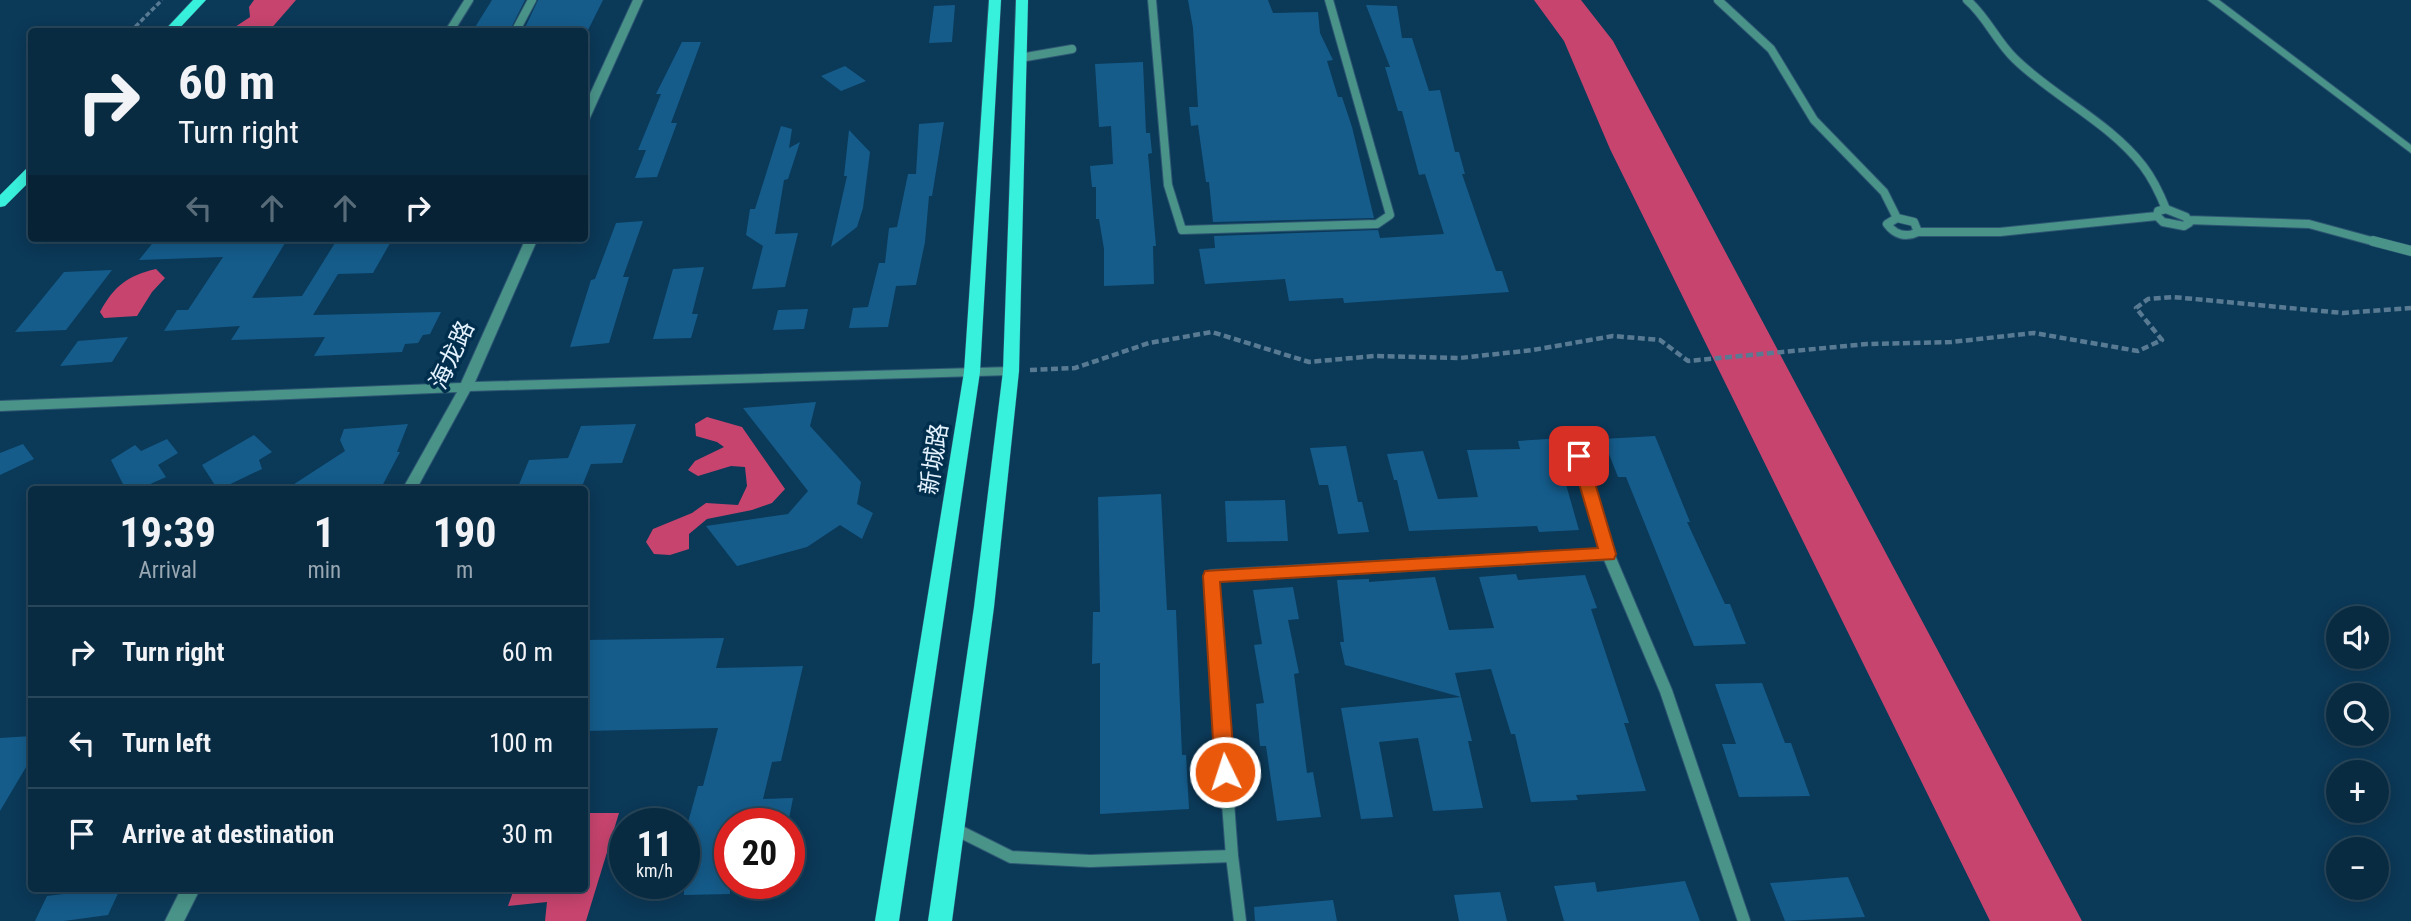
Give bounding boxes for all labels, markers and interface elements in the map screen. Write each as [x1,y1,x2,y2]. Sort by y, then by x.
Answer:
text: 60 m [178,54,275,111]
icon: right [63,56,154,147]
text: Turn right [178,113,299,151]
icon: left [180,189,218,227]
icon: ahead [253,189,291,227]
icon: ahead [326,189,364,227]
icon: right [399,189,437,227]
street label: 海龙路 [424,316,480,394]
street label: 新城路 [915,421,953,497]
pin [1549,426,1609,486]
icon: arrive [1560,437,1598,475]
text: 19:39 [120,508,216,557]
text: 1 [314,508,335,557]
text: 190 [433,508,496,557]
text: Arrival [138,557,197,584]
text: min [307,557,341,584]
text: m [456,557,473,584]
map controls [2326,606,2389,900]
button: sound [2326,606,2389,669]
icon: right [63,633,101,671]
text: Turn right [122,637,224,667]
text: 60 m [502,637,553,667]
button: search [2326,683,2389,746]
icon: left [63,724,101,762]
text: Turn left [122,728,211,758]
text: 100 m [489,728,553,758]
position arrow [1188,735,1262,809]
button: + [2326,760,2389,823]
speed limit sign: 20 [714,808,805,899]
icon: arrive [63,815,101,853]
text: Arrive at destination [122,819,334,849]
text: 30 m [502,819,553,849]
text: 11 [637,824,672,865]
button: − [2326,837,2389,900]
text: km/h [636,860,673,881]

